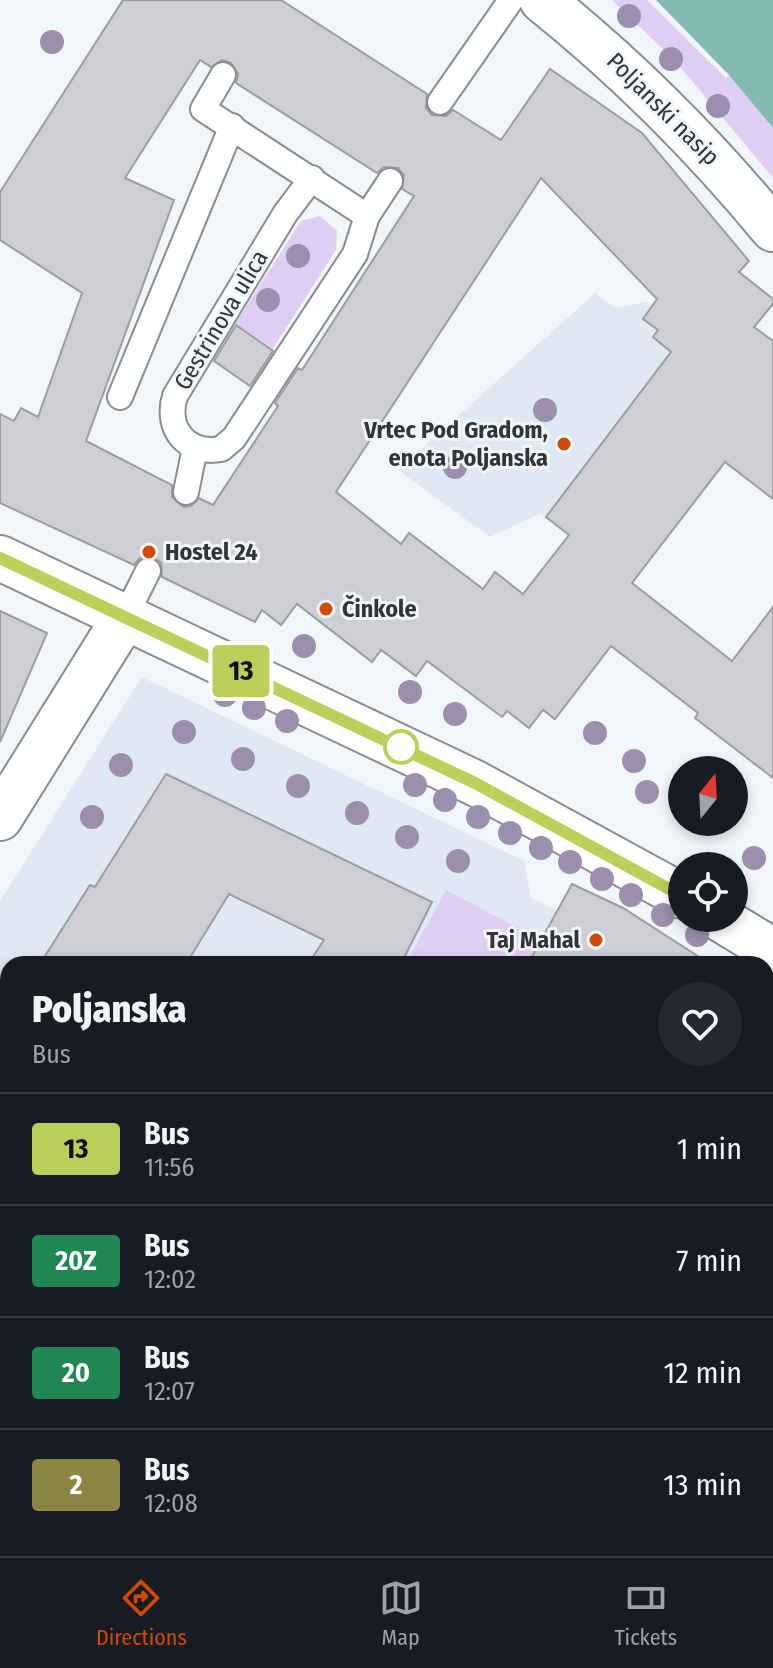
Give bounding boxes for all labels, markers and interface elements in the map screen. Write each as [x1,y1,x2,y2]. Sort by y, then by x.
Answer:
street label: Poljanski nasip [601,47,725,171]
street label: Gestrinova ulica [168,245,274,395]
place label: Vrtec Pod Gradom, enota Poljanska [363,416,548,472]
marker: Vrtec Pod Gradom, enota Poljanska [555,435,573,453]
place label: Hostel 24 [165,538,257,566]
marker: Hostel 24 [140,543,158,561]
place label: Činkole [342,594,417,623]
marker: Činkole [317,600,335,618]
line badge: 13 [205,645,277,697]
text: 13 [228,654,254,687]
unlabelled marker [384,730,418,764]
north arrow [668,756,748,836]
map controls [668,756,748,932]
button: locate [668,852,748,932]
place label: Taj Mahal [487,926,580,954]
marker: Taj Mahal [587,931,605,949]
button: heart [658,982,742,1066]
text: Poljanska [32,986,186,1032]
text: Bus [32,1039,71,1070]
text: Bus [144,1116,189,1152]
text: 1 min [677,1131,742,1167]
text: 13 [63,1132,89,1165]
text: 11:56 [144,1152,194,1183]
text: Bus [144,1228,189,1264]
text: 7 min [676,1243,742,1279]
text: 20Z [55,1244,97,1277]
text: 12:02 [144,1264,196,1295]
text: Bus [144,1340,189,1376]
text: 12 min [664,1355,742,1391]
text: 20 [62,1356,90,1389]
text: 12:07 [144,1376,195,1407]
text: Bus [144,1452,189,1488]
text: 13 min [663,1467,742,1503]
text: 2 [70,1468,82,1501]
text: 12:08 [144,1488,198,1519]
tab: Directions [96,1576,187,1651]
tab: Map [379,1576,423,1651]
tab: Tickets [614,1576,677,1651]

